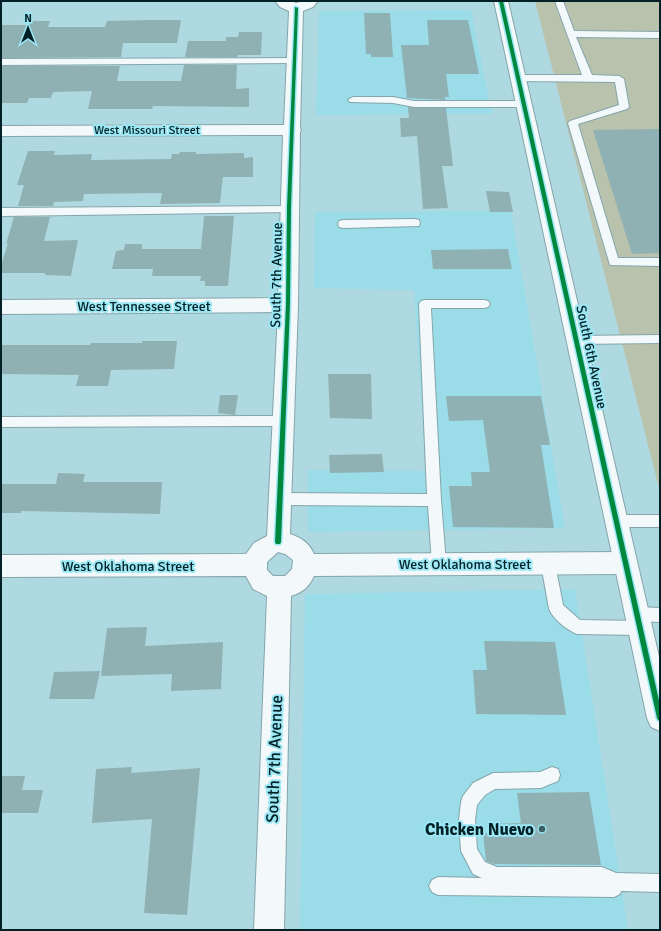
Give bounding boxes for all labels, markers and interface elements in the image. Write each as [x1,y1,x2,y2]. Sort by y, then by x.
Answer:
north arrow [8,8,48,48]
text: N [24,12,32,25]
street label: West Missouri Street [94,123,200,138]
street label: South 7th Avenue [267,222,286,328]
street label: West Tennessee Street [77,298,211,315]
street label: South 6th Avenue [572,304,611,410]
street label: West Oklahoma Street [399,556,531,573]
street label: West Oklahoma Street [62,558,194,575]
street label: South 7th Avenue [262,695,287,823]
place label: Chicken Nuevo [425,819,534,840]
marker: Chicken Nuevo [537,824,547,834]

